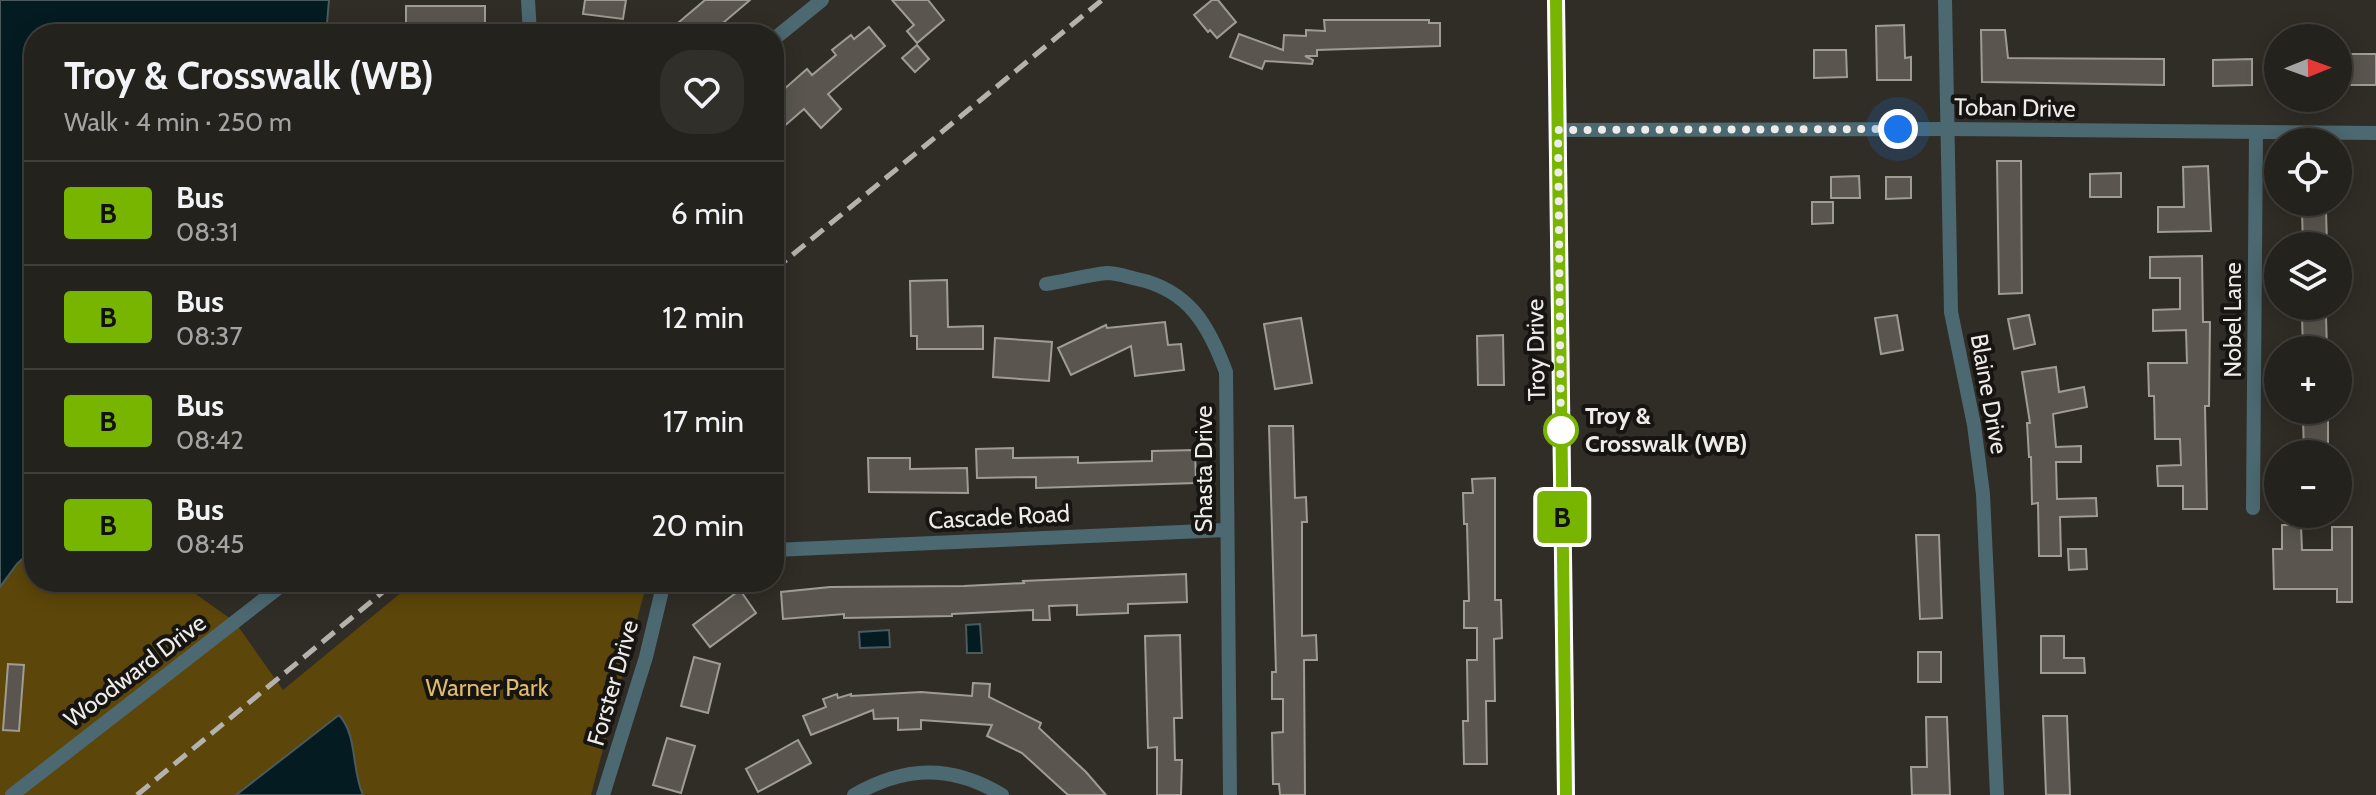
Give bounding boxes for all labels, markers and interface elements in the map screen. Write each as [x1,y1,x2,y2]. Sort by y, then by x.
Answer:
north arrow [2264,24,2352,112]
map controls [2264,24,2352,528]
button: heart [660,50,744,134]
text: Troy & Crosswalk (WB) [64,52,434,99]
street label: Toban Drive [1954,92,2076,123]
text: Walk · 4 min · 250 m [64,106,292,138]
your location [1878,109,1918,149]
button: locate [2264,128,2352,216]
text: Bus [176,179,224,216]
text: 6 min [671,195,744,232]
text: B [99,196,117,230]
text: 08:31 [176,216,238,248]
button: layers [2264,232,2352,320]
street label: Nobel Lane [2218,262,2247,378]
text: Bus [176,283,224,320]
text: 12 min [662,299,744,336]
street label: Troy Drive [1520,299,1551,401]
text: B [99,300,117,334]
text: 08:37 [176,320,242,352]
street label: Blaine Drive [1965,332,2014,456]
button: + [2264,336,2352,424]
text: Bus [176,387,224,424]
place label: Troy & Crosswalk (WB) [1585,401,1747,458]
text: 17 min [663,403,744,440]
text: B [99,404,117,438]
street label: Shasta Drive [1189,405,1218,533]
marker: Troy & Crosswalk (WB) [1544,413,1578,447]
text: 08:42 [176,424,244,456]
button: − [2264,440,2352,528]
text: Bus [176,491,224,528]
line badge: B [1536,491,1588,543]
street label: Cascade Road [927,498,1071,535]
text: B [1553,500,1571,534]
text: 20 min [651,507,744,544]
text: B [99,508,117,542]
text: 08:45 [176,528,244,560]
street label: Woodward Drive [58,608,211,733]
street label: Forster Drive [581,617,644,749]
park label: Warner Park [426,673,549,702]

